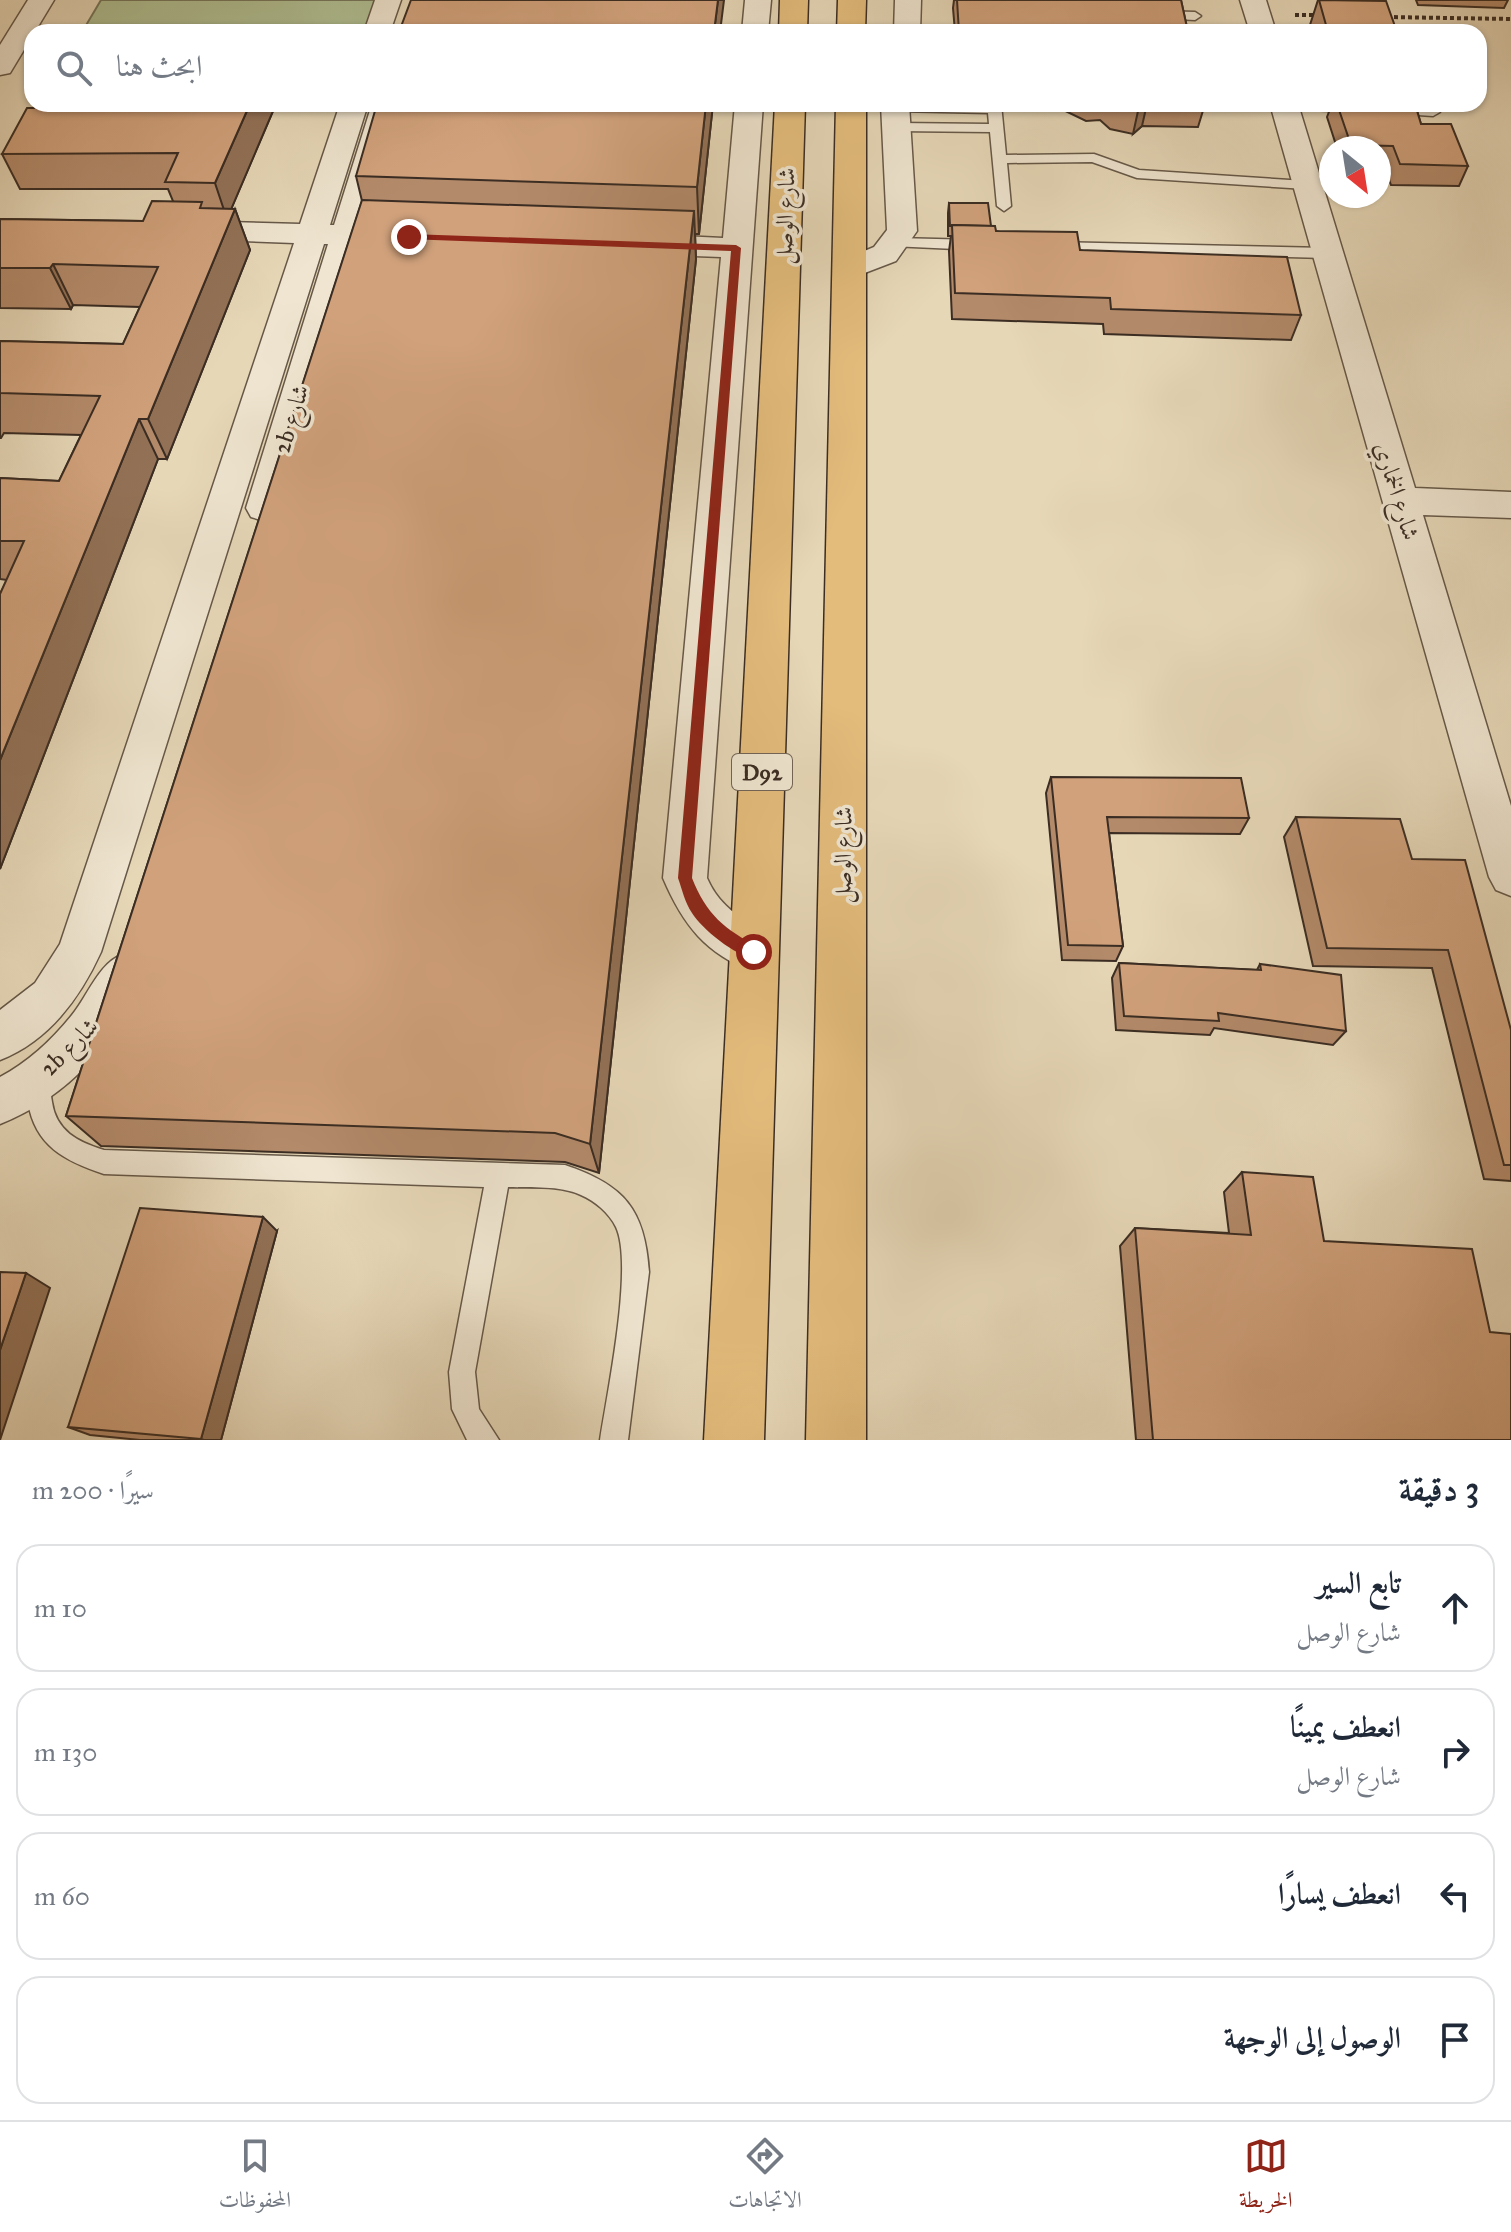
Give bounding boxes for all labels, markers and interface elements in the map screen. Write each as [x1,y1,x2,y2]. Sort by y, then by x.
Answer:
search box [24,24,1487,112]
icon: search [52,46,96,90]
text: ابحث هنا [116,48,202,84]
north arrow [1319,136,1391,208]
street label: شارع الوصل [768,167,807,265]
route end [391,219,427,255]
street label: 2b شارع [266,381,320,458]
street label: شارع الخماري [1363,438,1426,545]
road number: D92 [732,754,792,790]
street label: شارع الوصل [827,806,864,904]
route start [736,934,772,970]
street label: 2b شارع [34,1012,108,1086]
text: 3 دقيقة [1399,1468,1479,1509]
text: سيرًا · 200 m [32,1474,154,1506]
text: تابع السير [1316,1565,1401,1601]
icon: ahead [1433,1586,1477,1630]
text: 10 m [34,1592,87,1624]
text: شارع الوصل [1296,1616,1401,1648]
text: انعطف يمينًا [1290,1709,1401,1745]
icon: right [1433,1730,1477,1774]
text: 130 m [34,1736,97,1768]
text: شارع الوصل [1296,1760,1401,1792]
icon: left [1433,1874,1477,1918]
text: انعطف يسارًا [1278,1876,1401,1912]
text: 60 m [34,1880,90,1912]
icon: arrive [1433,2018,1477,2062]
text: الوصول إلى الوجهة [1224,2020,1401,2056]
tab: المحفوظات [219,2134,291,2221]
tab: الاتجاهات [728,2134,802,2221]
tab: الخريطة [1239,2134,1292,2221]

